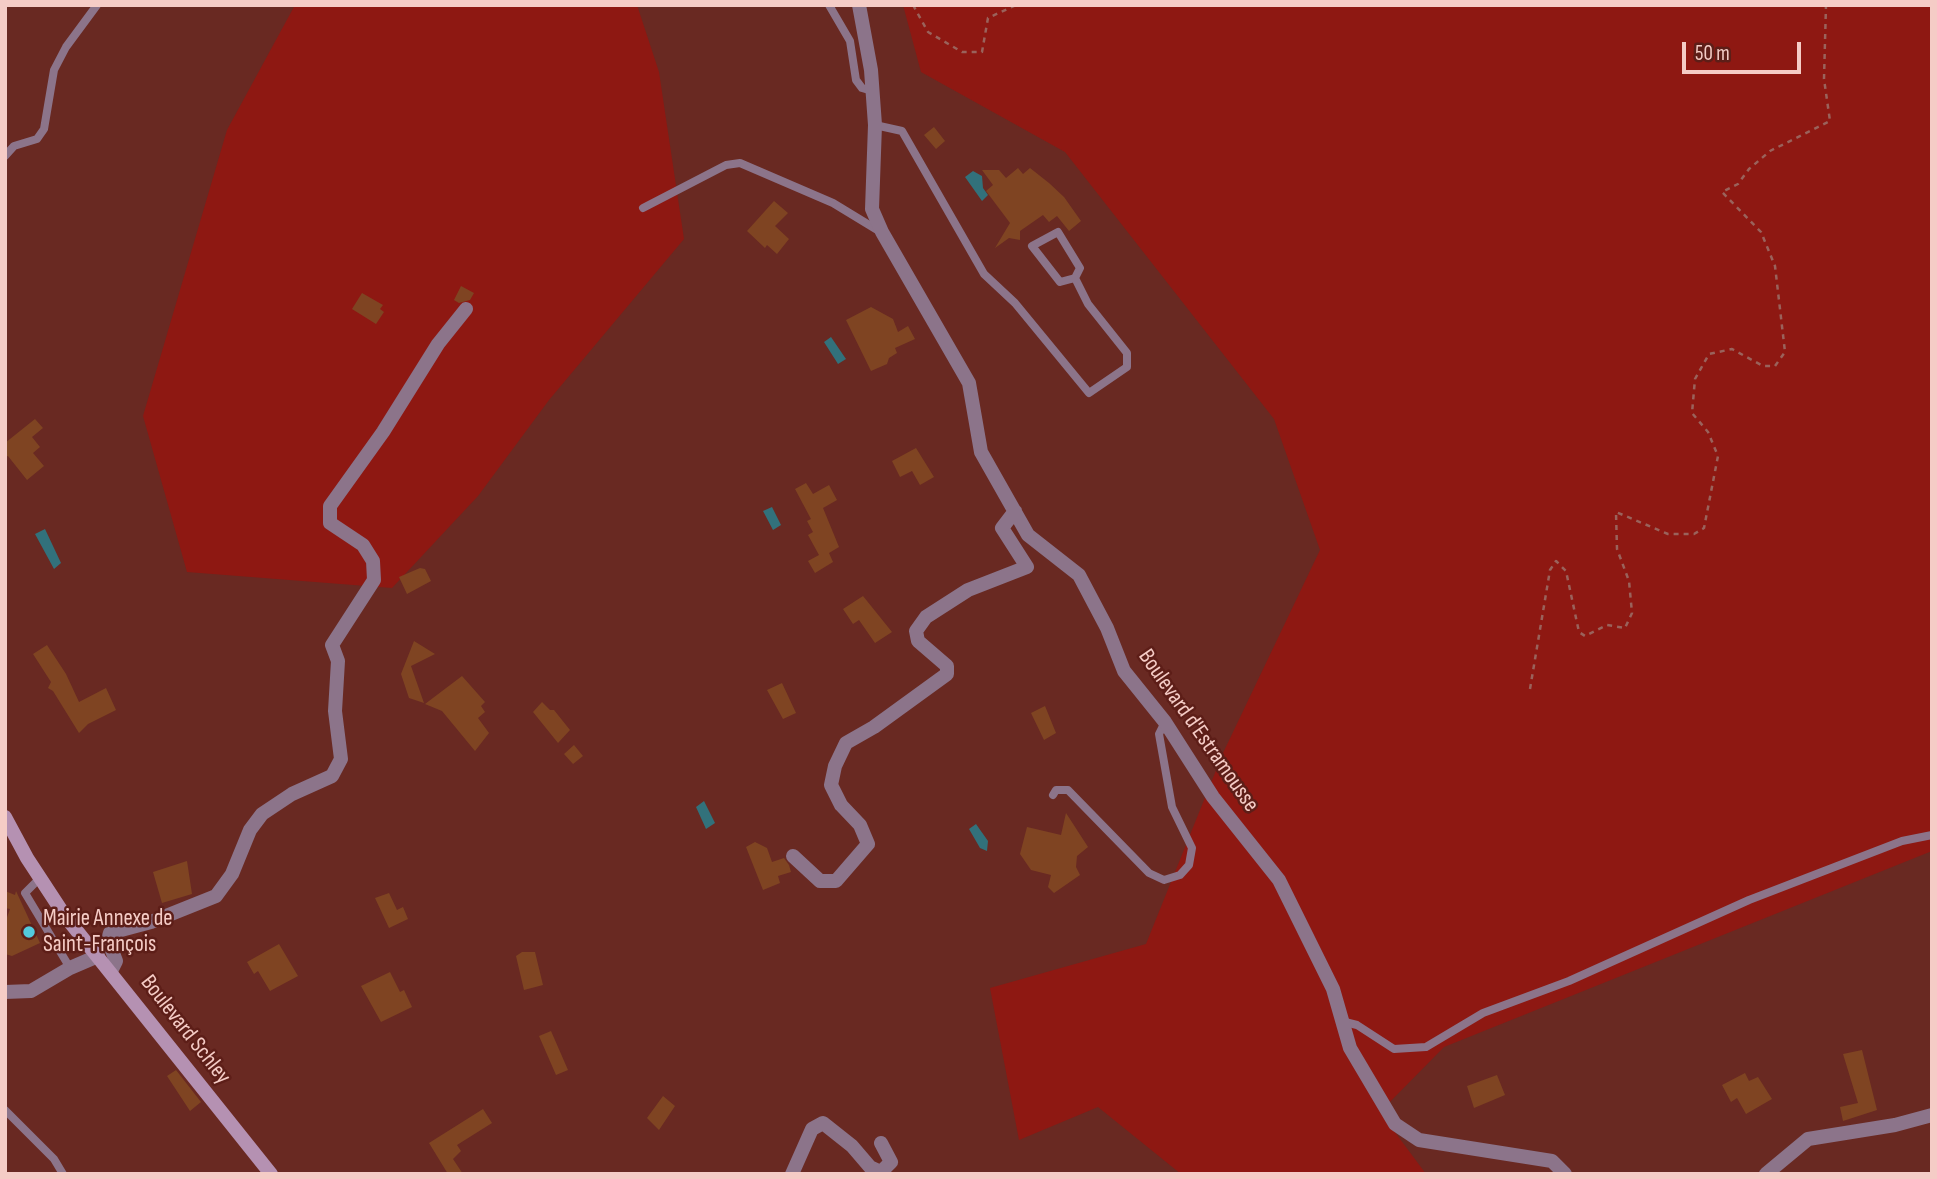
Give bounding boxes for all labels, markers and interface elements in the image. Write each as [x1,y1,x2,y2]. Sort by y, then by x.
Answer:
scale bar [1685,28,1804,72]
text: 50 m [1695,41,1730,66]
street label: Boulevard d'Estramousse [1132,644,1264,818]
place label: Mairie Annexe de Saint-François [43,905,173,959]
marker: Mairie Annexe de Saint-François [21,924,37,940]
street label: Boulevard Schley [134,970,236,1090]

